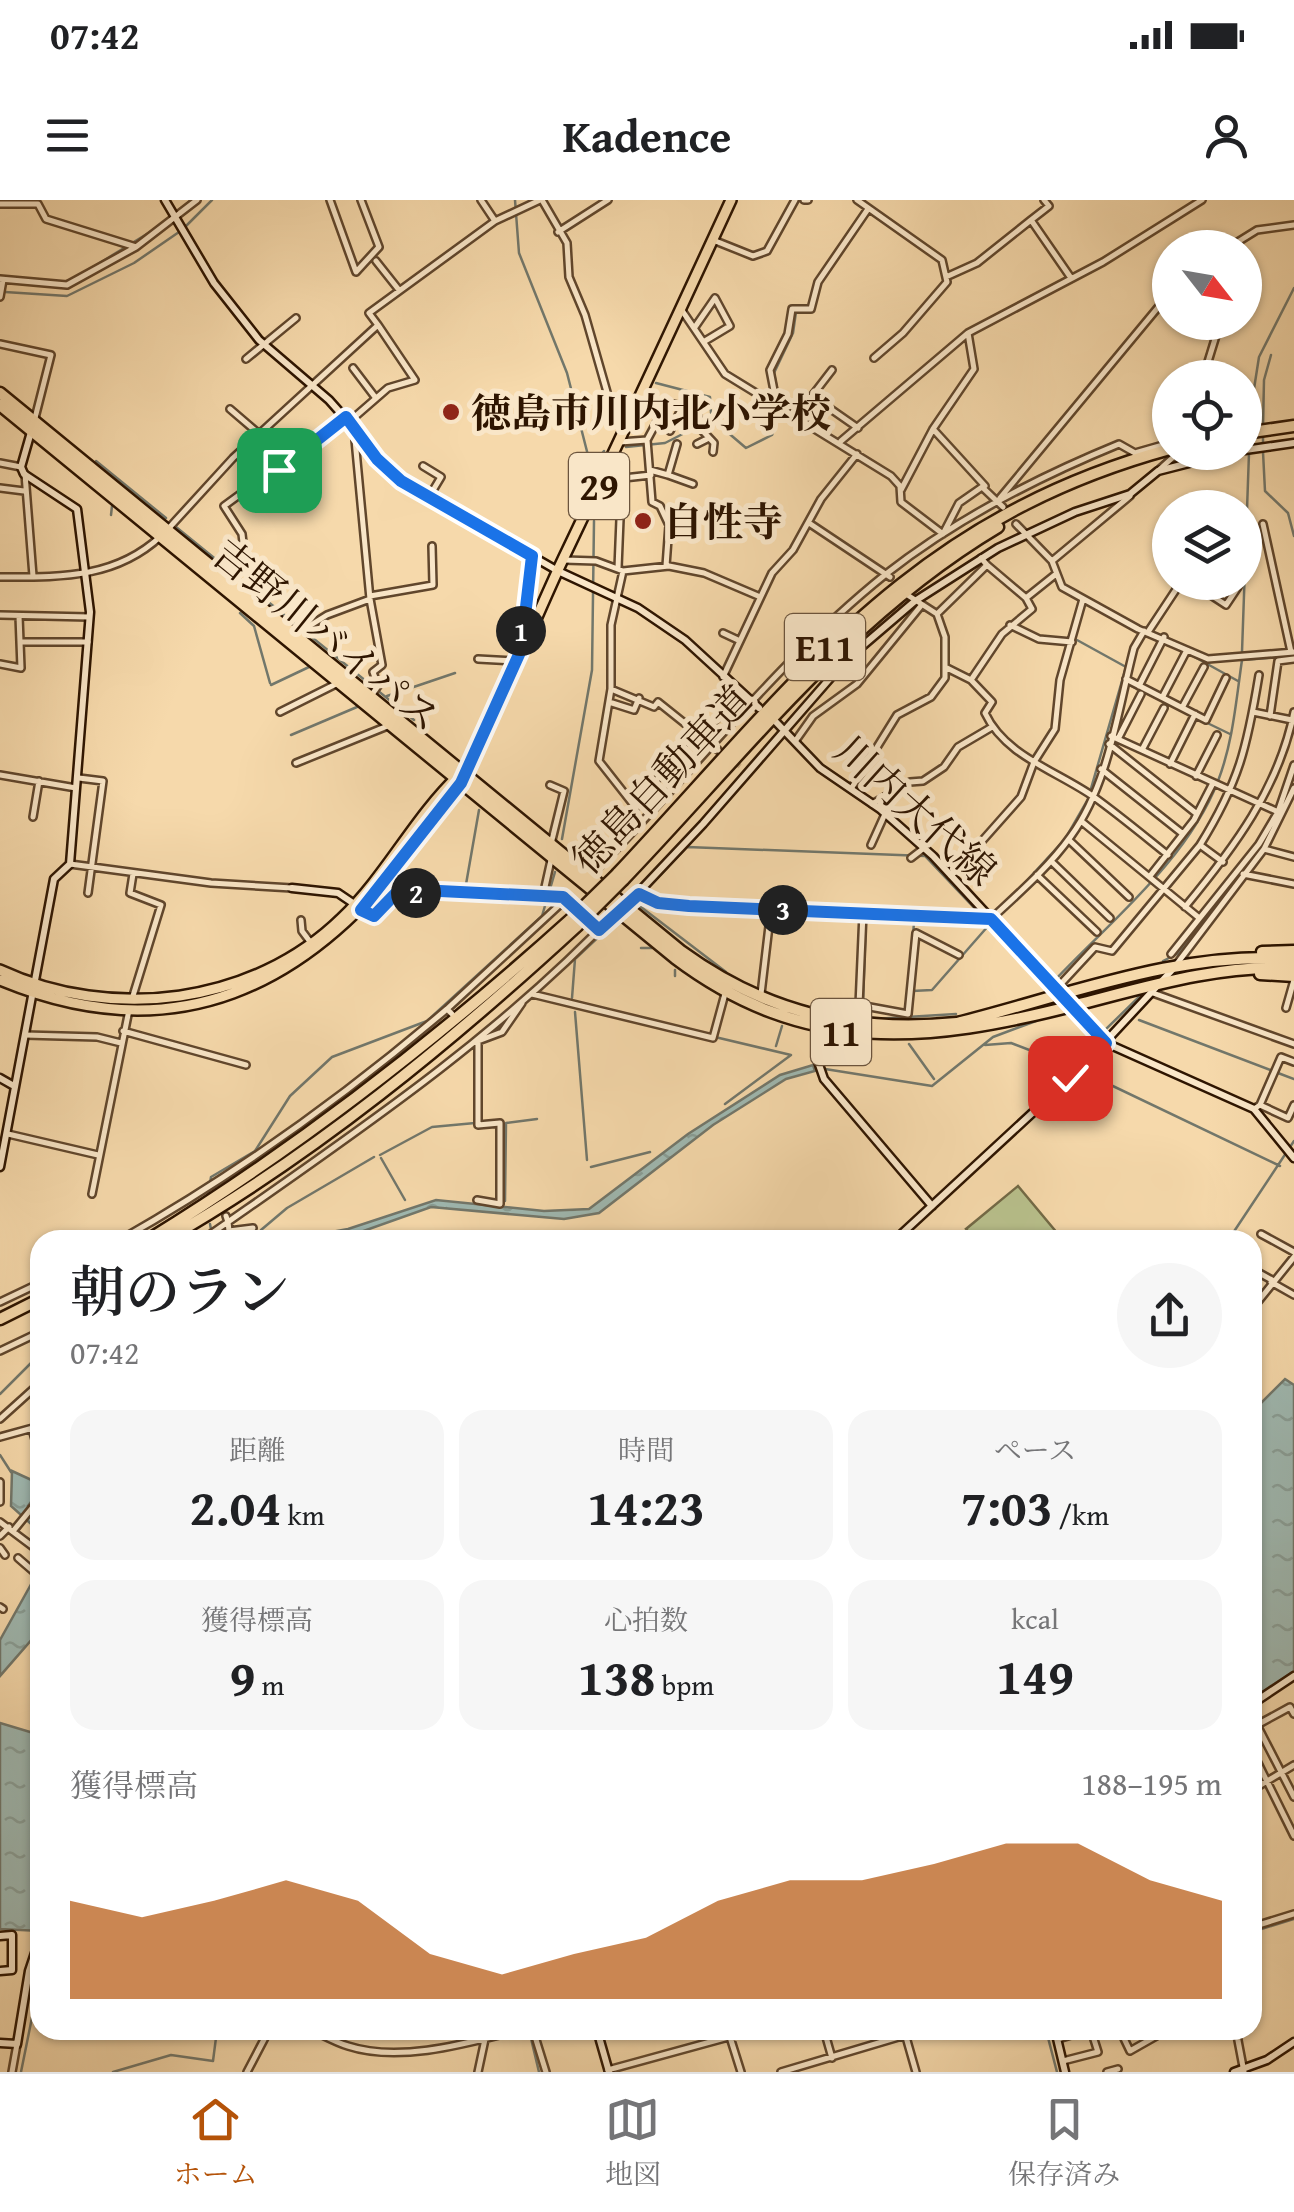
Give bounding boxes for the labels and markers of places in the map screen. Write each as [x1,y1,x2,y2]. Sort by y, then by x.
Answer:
place label: 徳島市川内北小学校 [471,383,831,442]
marker: 徳島市川内北小学校 [440,401,462,423]
pin [237,428,322,513]
place label: 自性寺 [663,492,783,551]
marker: 自性寺 [632,510,654,532]
pin: 1 [496,606,546,656]
pin: 2 [391,868,441,918]
pin: 3 [758,885,808,935]
pin [1028,1036,1113,1121]

